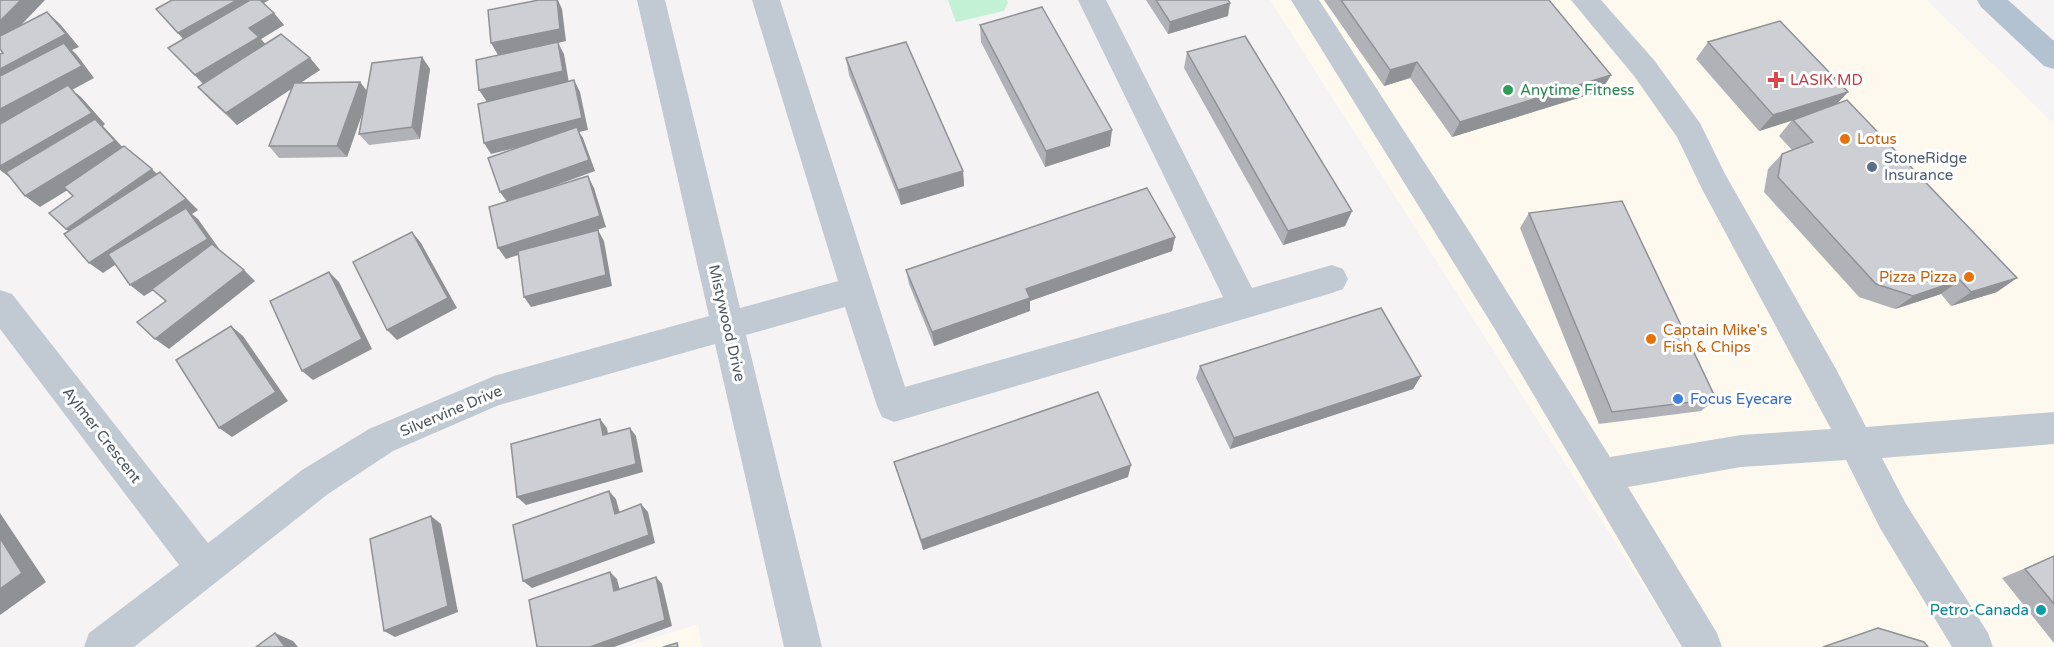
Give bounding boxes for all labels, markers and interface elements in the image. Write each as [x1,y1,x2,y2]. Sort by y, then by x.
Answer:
marker: LASIK MD [1767,71,1785,89]
place label: LASIK MD [1790,71,1863,89]
place label: Anytime Fitness [1520,81,1635,99]
marker: Anytime Fitness [1501,83,1515,97]
place label: Lotus [1857,130,1897,148]
marker: Lotus [1838,132,1852,146]
place label: StoneRidge Insurance [1884,149,1967,184]
marker: StoneRidge Insurance [1865,160,1879,174]
street label: Mistywood Drive [705,263,749,383]
place label: Pizza Pizza [1879,268,1957,286]
marker: Pizza Pizza [1962,270,1976,284]
place label: Captain Mike's Fish & Chips [1663,321,1767,356]
marker: Captain Mike's Fish & Chips [1644,332,1658,346]
street label: Silvervine Drive [397,381,505,441]
street label: Aylmer Crescent [59,383,145,487]
place label: Focus Eyecare [1690,390,1792,408]
marker: Focus Eyecare [1671,392,1685,406]
place label: Petro-Canada [1930,601,2029,619]
marker: Petro-Canada [2034,603,2048,617]

